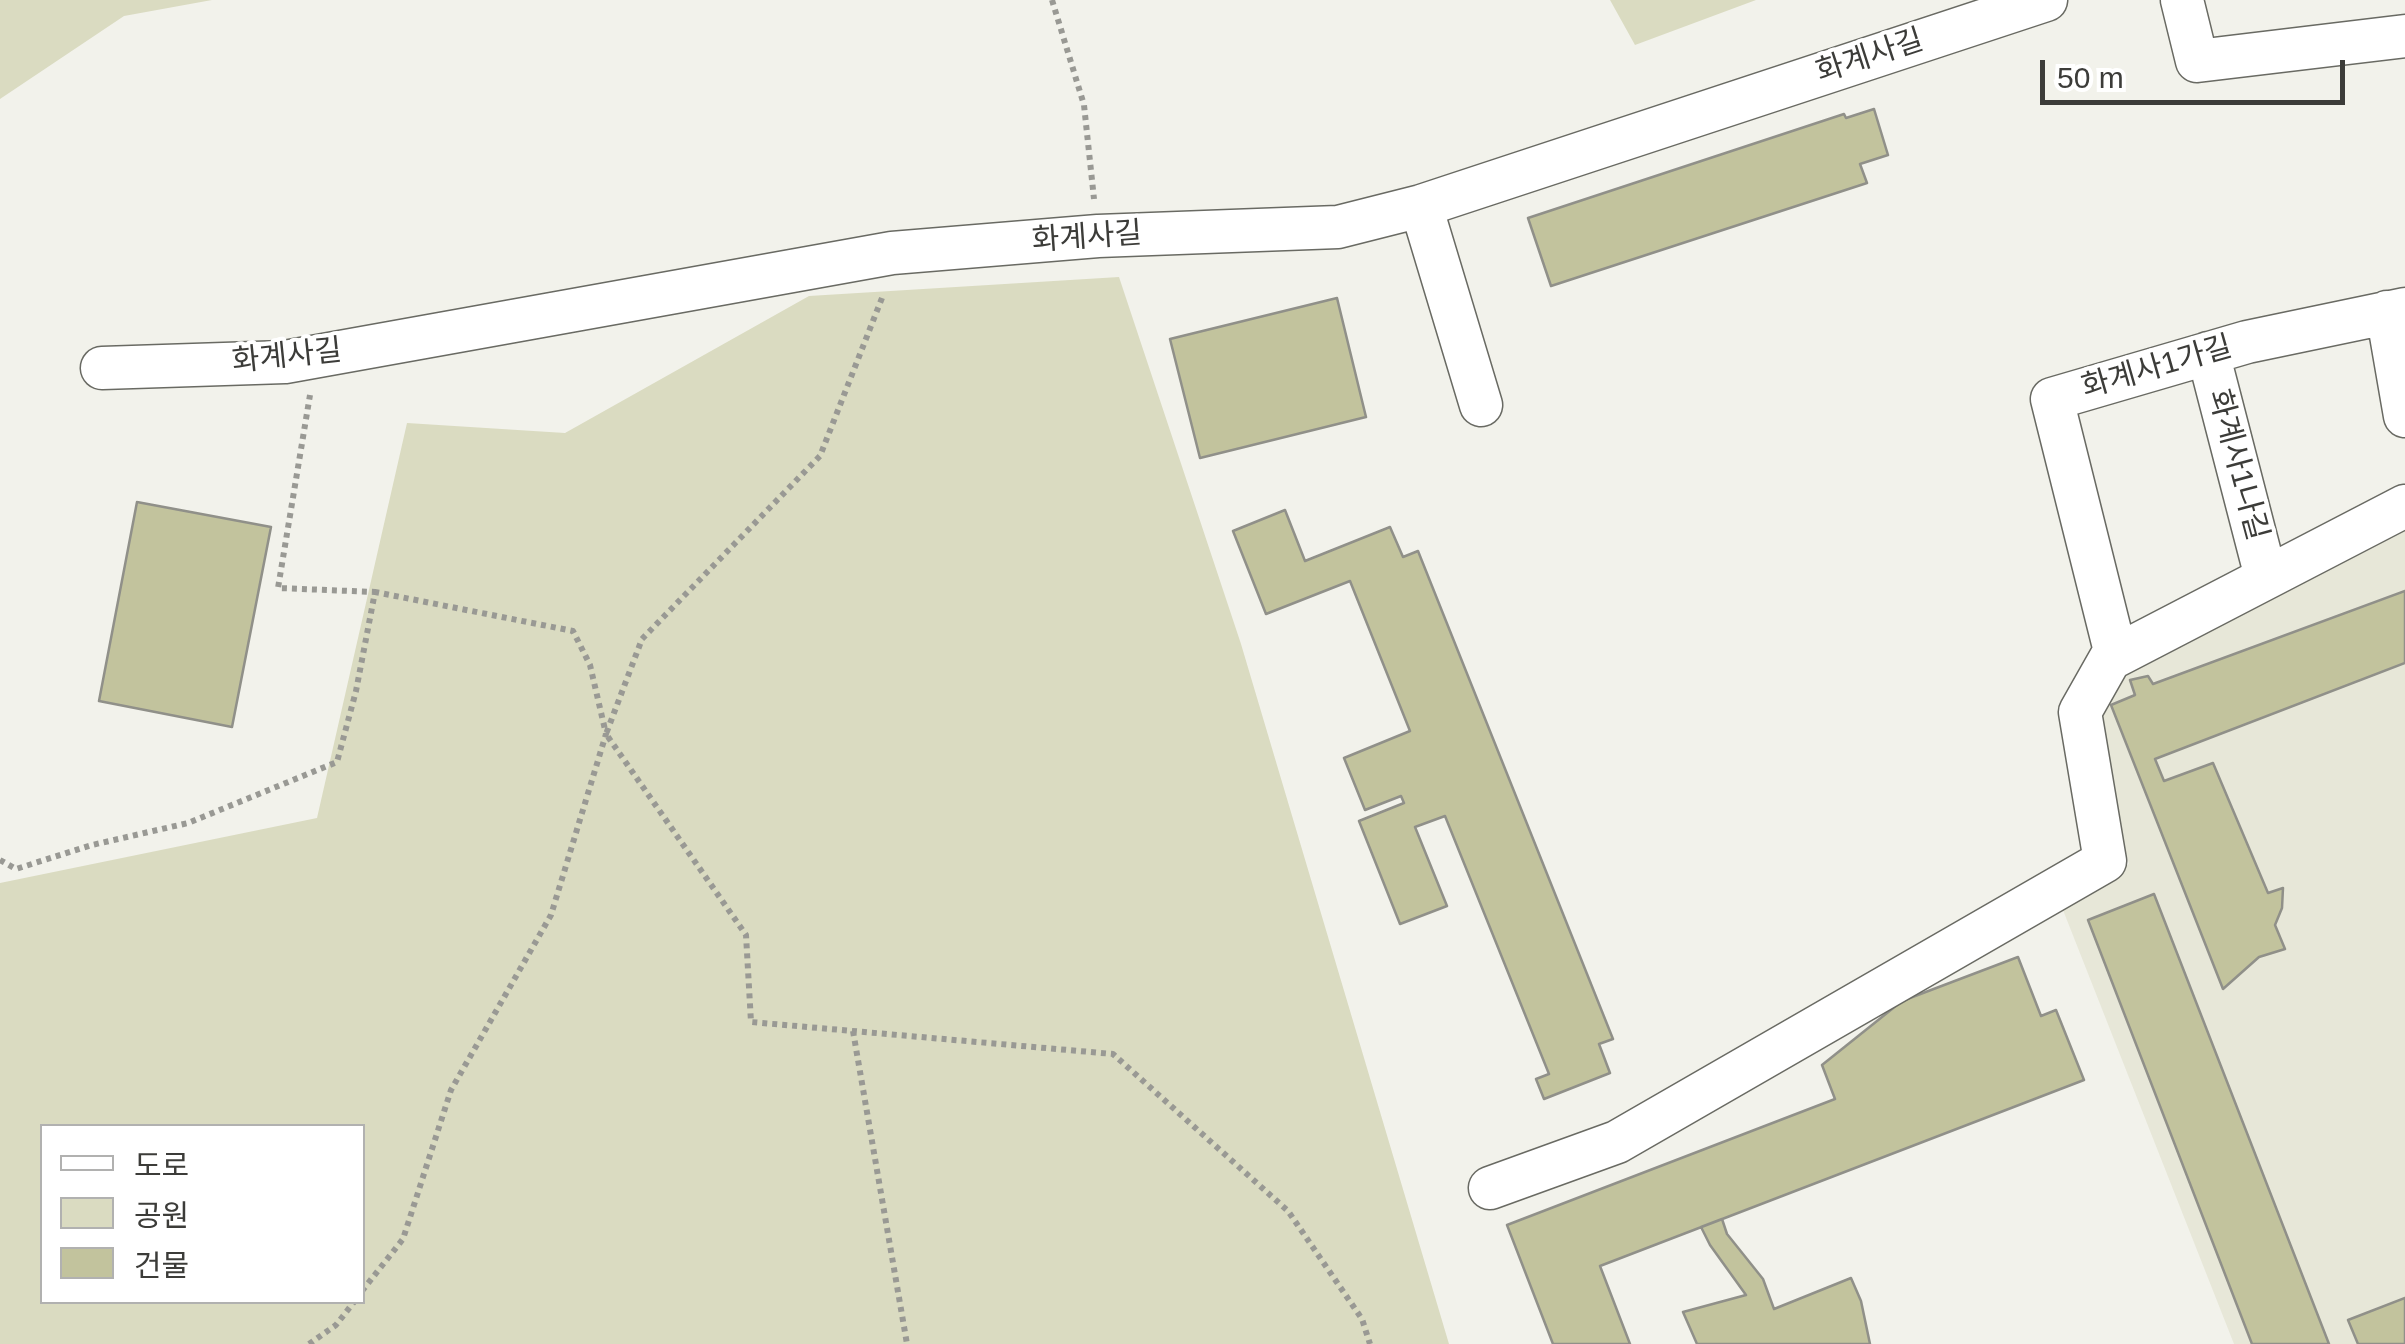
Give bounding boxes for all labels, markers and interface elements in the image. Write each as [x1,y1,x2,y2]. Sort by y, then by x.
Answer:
street label: 화계사길 [1812,23,1928,91]
scale bar [2045,40,2350,102]
text: 50 m [2057,61,2124,94]
street label: 화계사길 [1031,216,1143,260]
street label: 화계사1가길 [2078,329,2236,407]
street label: 화계사길 [230,333,344,381]
street label: 화계사1나길 [2200,386,2274,544]
legend [40,1124,365,1304]
text: 도로 [134,1149,189,1182]
text: 공원 [134,1199,189,1232]
text: 건물 [134,1249,189,1282]

